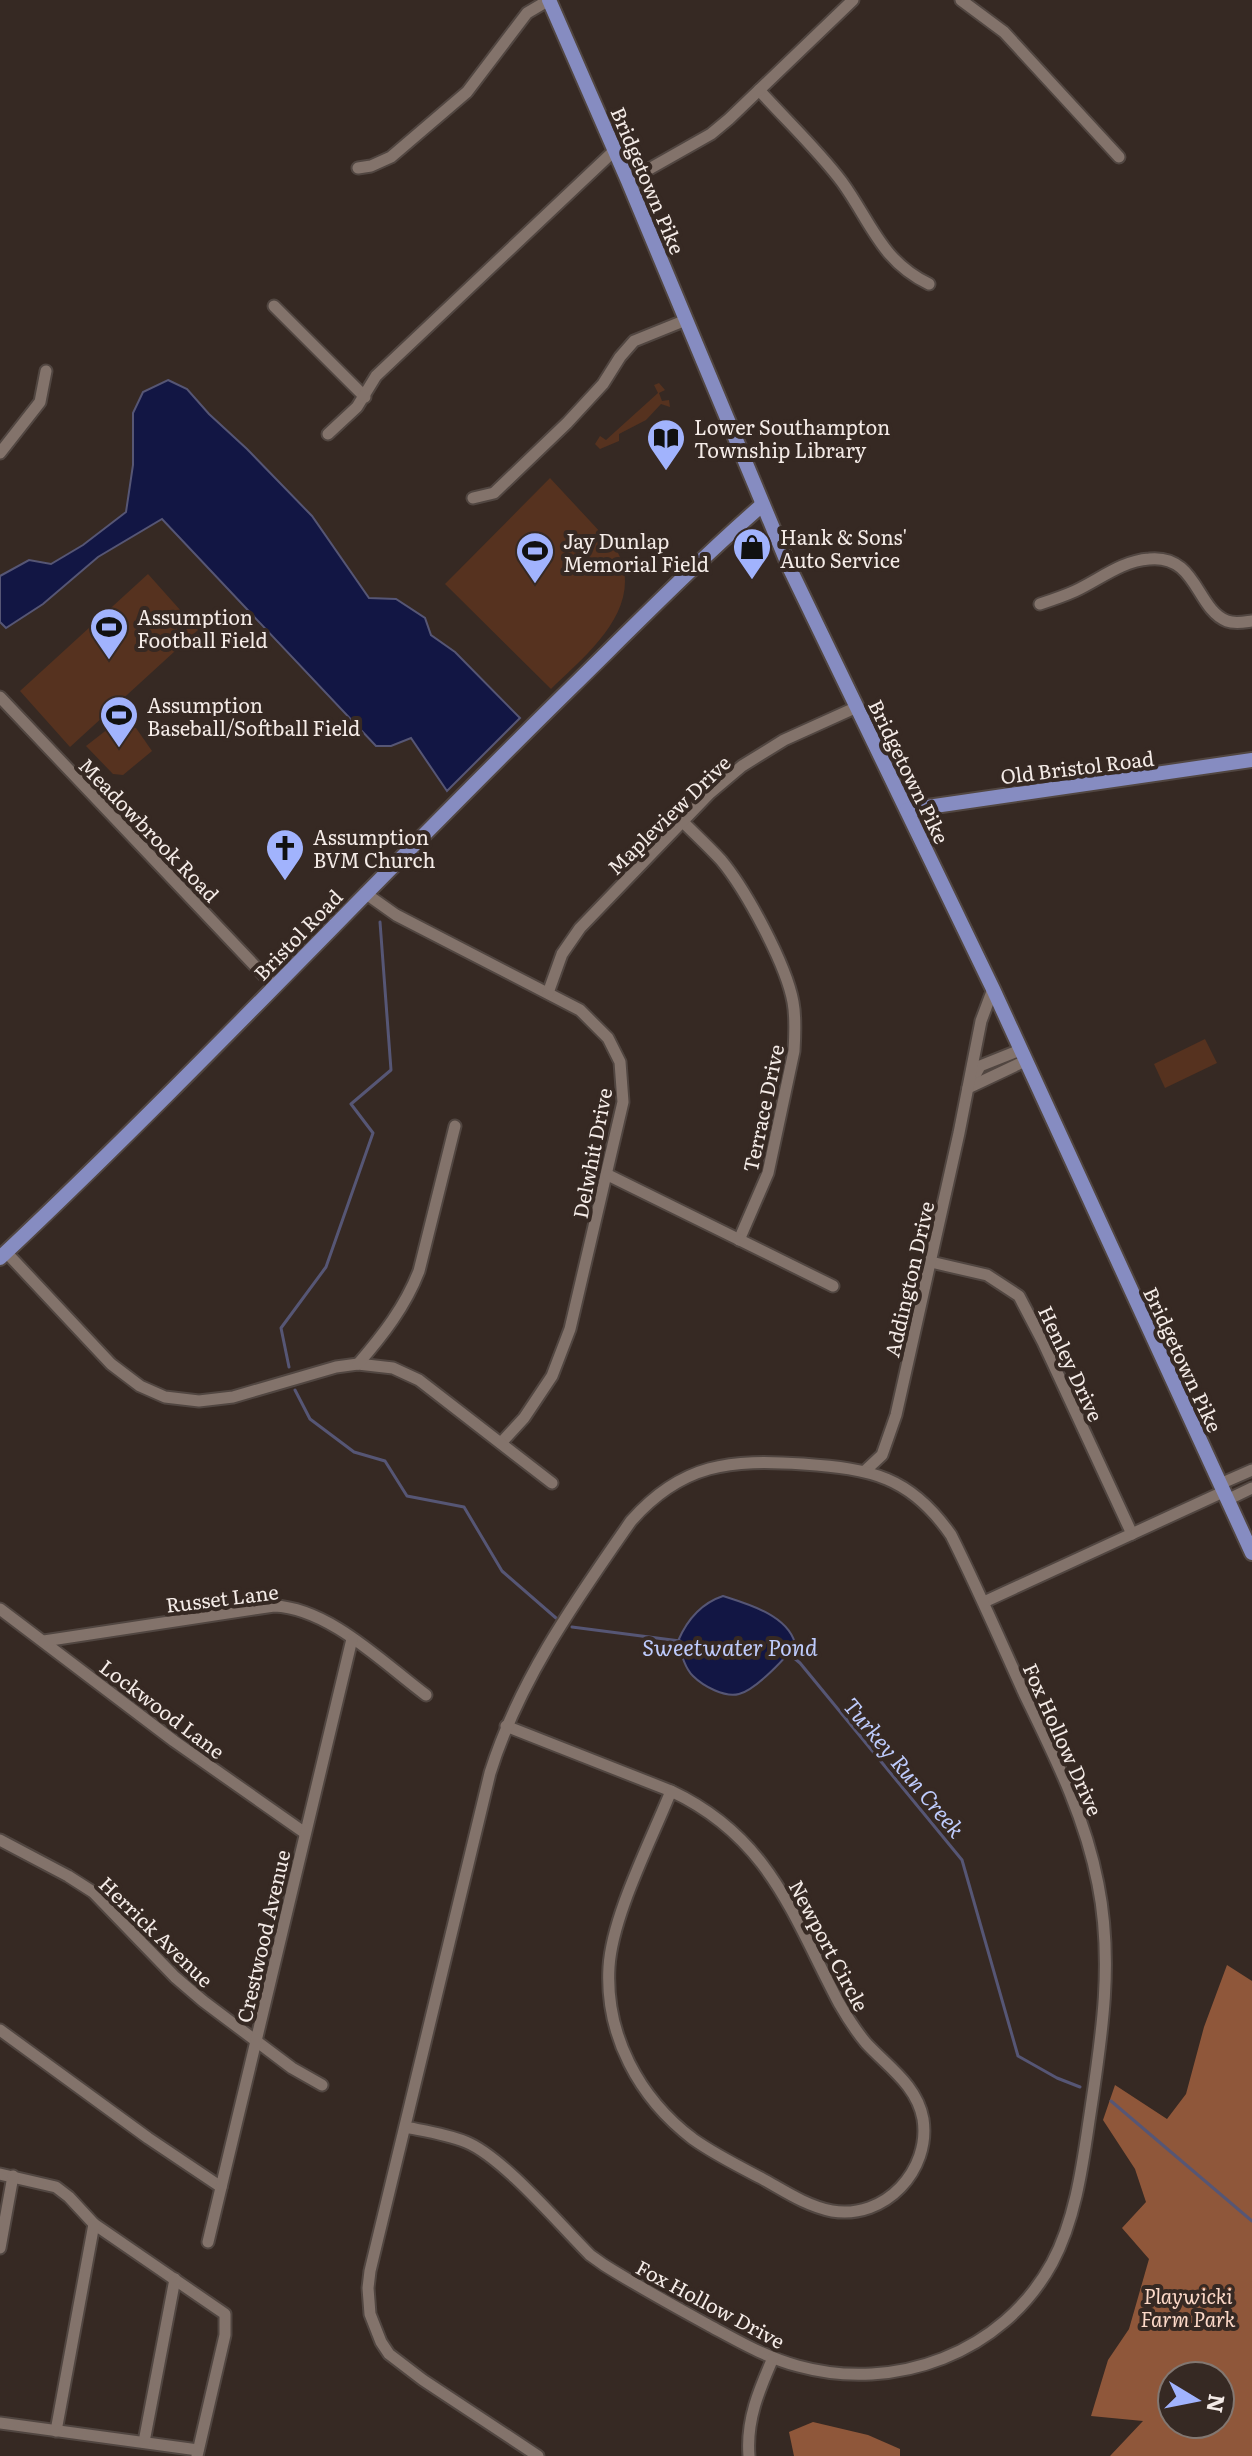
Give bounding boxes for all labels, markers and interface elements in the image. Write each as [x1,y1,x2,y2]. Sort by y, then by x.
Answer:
street label: Bridgetown Pike [604,102,694,258]
place label: Lower Southampton Township Library [694,411,890,464]
library icon: Lower Southampton Township Library [645,417,687,472]
place label: Hank & Sons' Auto Service [780,521,907,574]
place label: Jay Dunlap Memorial Field [563,525,709,578]
shop icon: Hank & Sons' Auto Service [731,526,773,581]
sports icon: Jay Dunlap Memorial Field [514,530,556,585]
place label: Assumption Football Field [137,601,268,654]
sports icon: Assumption Football Field [88,606,130,661]
place label: Assumption Baseball/Softball Field [147,689,360,742]
sports icon: Assumption Baseball/Softball Field [98,694,140,749]
street label: Bridgetown Pike [862,694,958,848]
street label: Old Bristol Road [998,742,1156,790]
street label: Mapleview Drive [600,747,736,881]
street label: Meadowbrook Road [73,750,227,908]
place label: Assumption BVM Church [313,821,435,874]
church icon: Assumption BVM Church [264,827,306,882]
street label: Bristol Road [246,882,348,986]
street label: Terrace Drive [734,1041,790,1175]
street label: Delwhit Drive [564,1085,618,1221]
street label: Addington Drive [875,1198,941,1360]
street label: Bridgetown Pike [1137,1281,1231,1437]
street label: Henley Drive [1032,1300,1112,1426]
street label: Russet Lane [164,1575,280,1619]
water label: Sweetwater Pond [642,1630,818,1663]
street label: Lockwood Lane [94,1651,232,1765]
street label: Fox Hollow Drive [1017,1658,1111,1820]
water label: Turkey Run Creek [837,1690,973,1844]
street label: Crestwood Avenue [228,1847,296,2025]
street label: Herrick Avenue [93,1869,221,1993]
street label: Newport Circle [783,1874,877,2016]
street label: Fox Hollow Drive [631,2251,791,2355]
park label: Playwicki Farm Park [1140,2280,1236,2333]
north arrow [1156,2360,1236,2440]
text: N [1199,2392,1235,2416]

